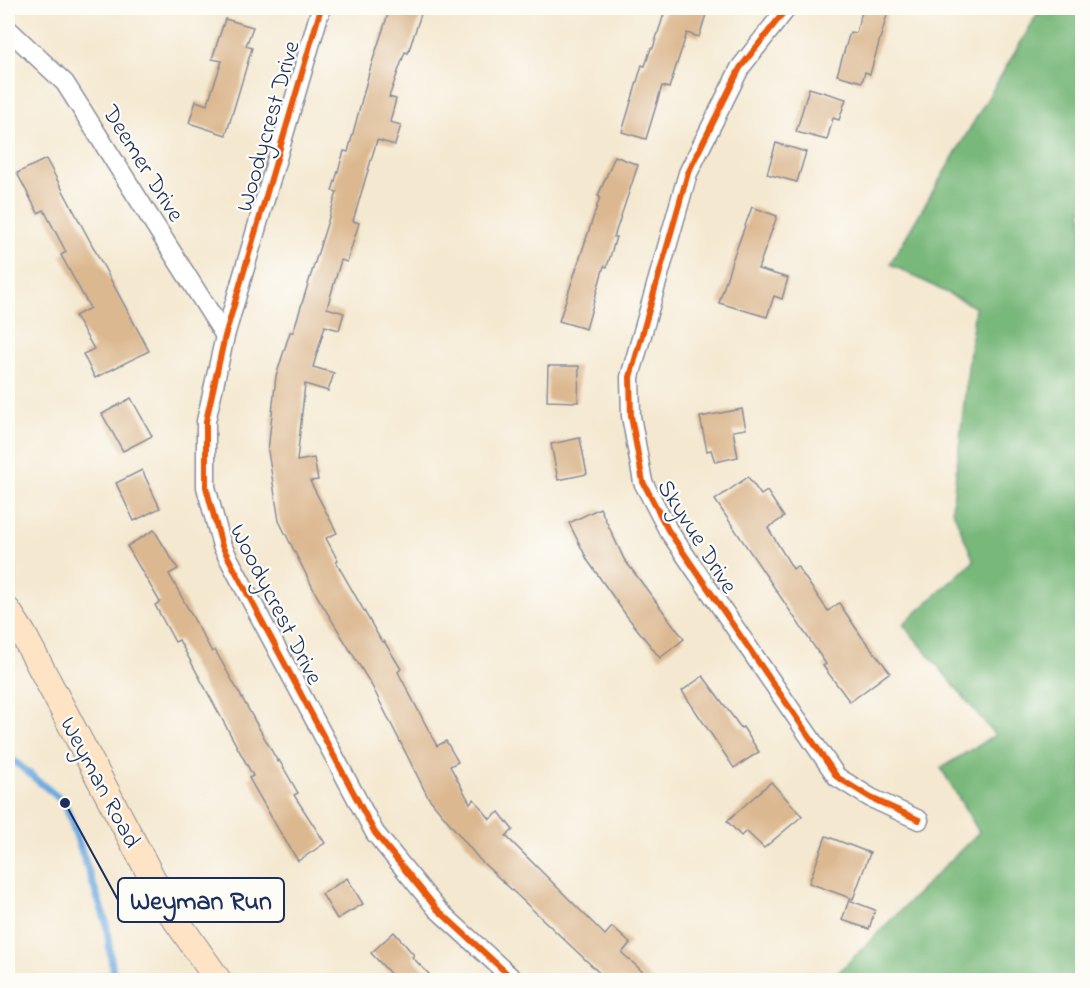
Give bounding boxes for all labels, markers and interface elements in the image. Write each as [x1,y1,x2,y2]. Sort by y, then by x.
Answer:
street label: Woodycrest Drive [228,37,312,217]
street label: Deemer Drive [92,98,192,230]
street label: Skyvue Drive [646,473,745,602]
street label: Woodycrest Drive [218,519,331,692]
street label: Weyman Road [49,711,148,856]
callout: Weyman Run [118,878,284,922]
text: Weyman Run [130,884,272,922]

